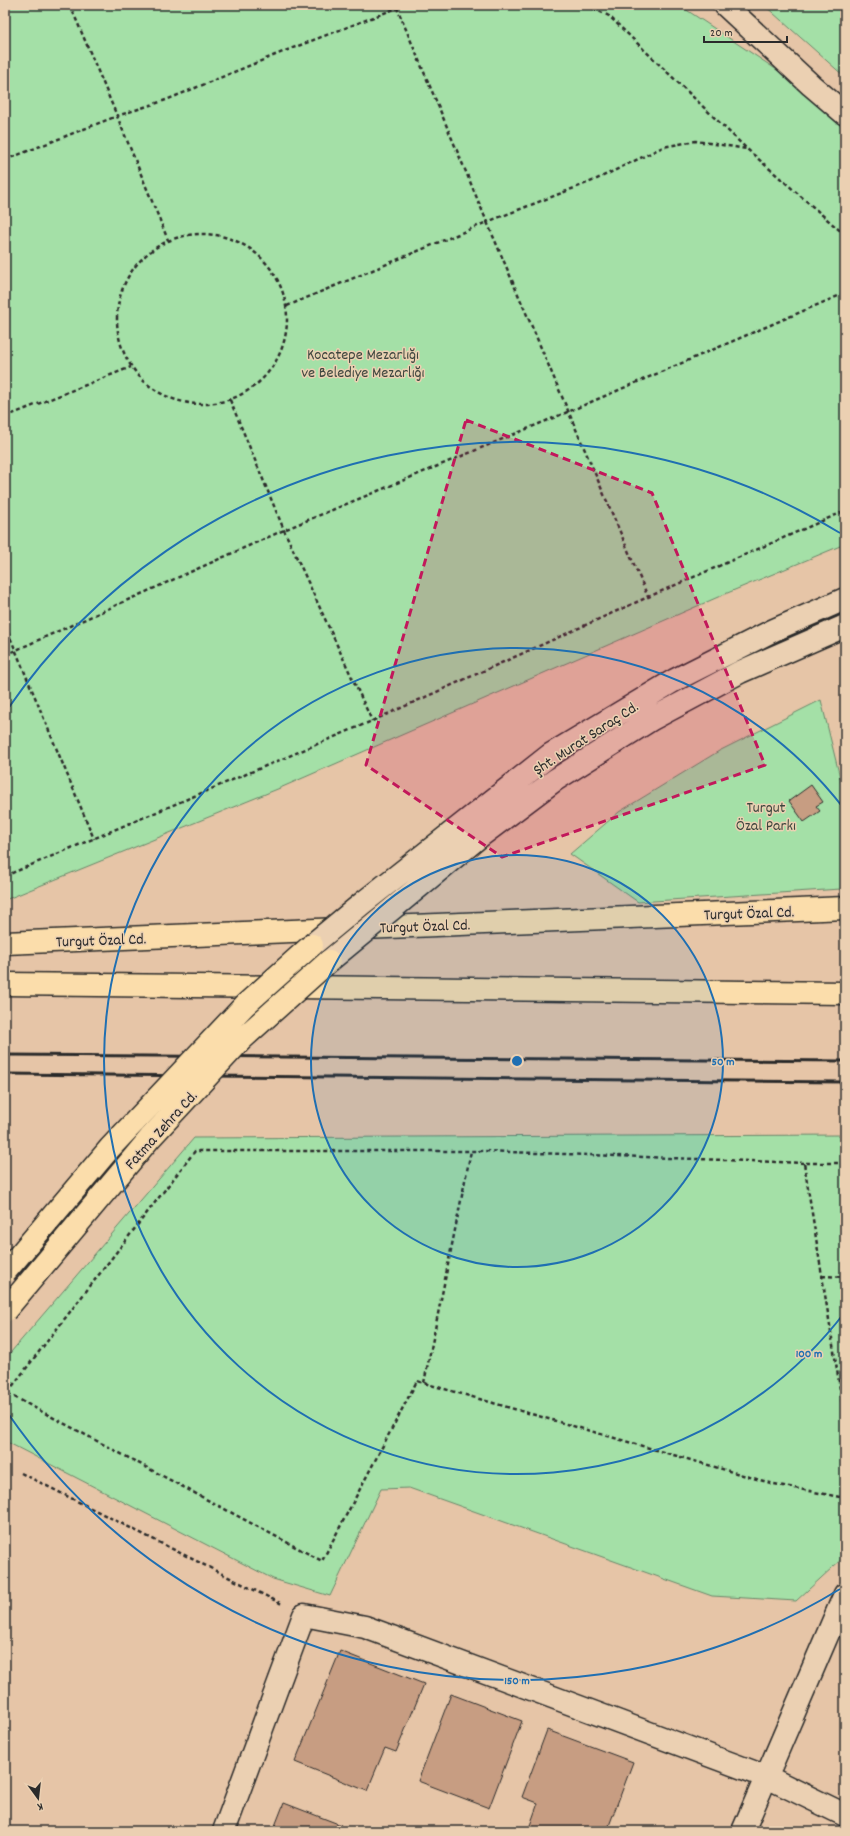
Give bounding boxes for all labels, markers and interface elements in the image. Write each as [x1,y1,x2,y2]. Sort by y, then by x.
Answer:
scale bar [704,18,787,44]
text: 20 m [710,25,733,42]
park label: Kocatepe Mezarlığı ve Belediye Mezarlığı [301,344,425,385]
street label: Şht. Murat Saraç Cd. [529,696,644,782]
park label: Turgut Özal Parkı [736,797,796,838]
street label: Turgut Özal Cd. [703,901,795,928]
street label: Turgut Özal Cd. [379,914,471,941]
street label: Turgut Özal Cd. [55,928,147,955]
centre of rings [510,1054,524,1068]
text: 50 m [711,1054,735,1071]
street label: Fatma Zehra Cd. [120,1086,204,1175]
text: 100 m [796,1346,822,1363]
text: 150 m [504,1673,530,1690]
north arrow [18,1778,58,1818]
text: K [36,1797,45,1814]

